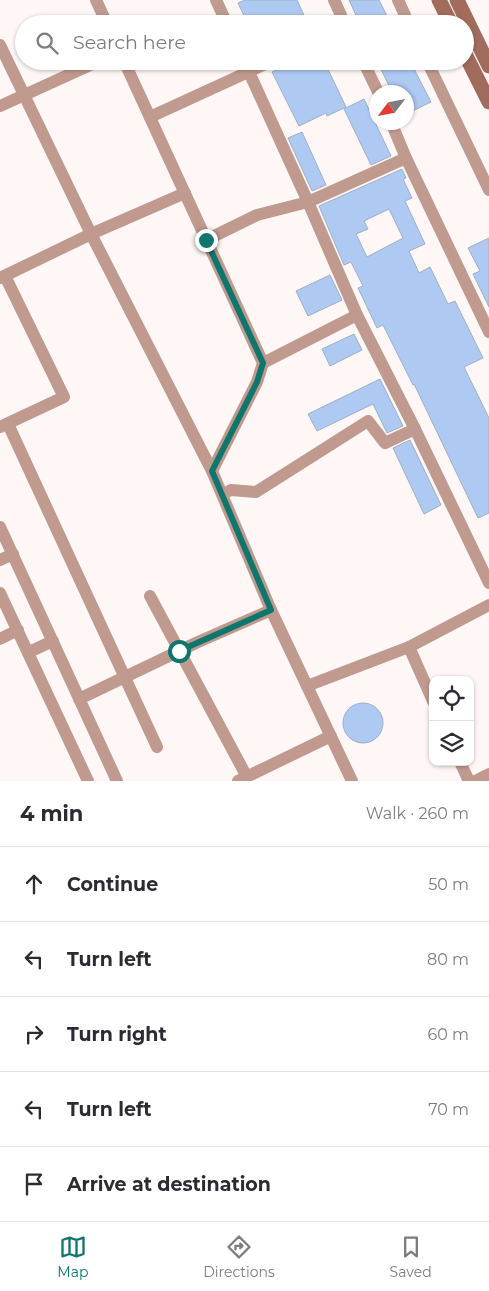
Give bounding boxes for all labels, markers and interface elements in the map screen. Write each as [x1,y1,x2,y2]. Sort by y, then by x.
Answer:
search box [15,15,474,70]
icon: search [33,29,61,57]
text: Search here [73,31,186,54]
north arrow [369,85,414,130]
route end [195,229,218,252]
route start [168,640,191,663]
map controls [429,676,474,766]
button: locate [429,676,474,721]
button: layers [429,721,474,766]
text: 4 min [20,801,83,826]
text: Walk · 260 m [366,804,469,823]
icon: ahead [20,870,48,898]
text: Continue [67,873,158,896]
text: 50 m [428,875,469,894]
icon: left [20,945,48,973]
text: Turn left [67,948,152,971]
text: 80 m [427,950,469,969]
icon: right [20,1020,48,1048]
text: Turn right [67,1023,167,1046]
text: 60 m [427,1025,469,1044]
icon: left [20,1095,48,1123]
text: Turn left [67,1098,152,1121]
text: 70 m [428,1100,469,1119]
icon: arrive [20,1170,48,1198]
text: Arrive at destination [67,1173,271,1196]
tab: Map [57,1233,88,1281]
tab: Directions [203,1233,275,1281]
tab: Saved [390,1233,432,1281]

